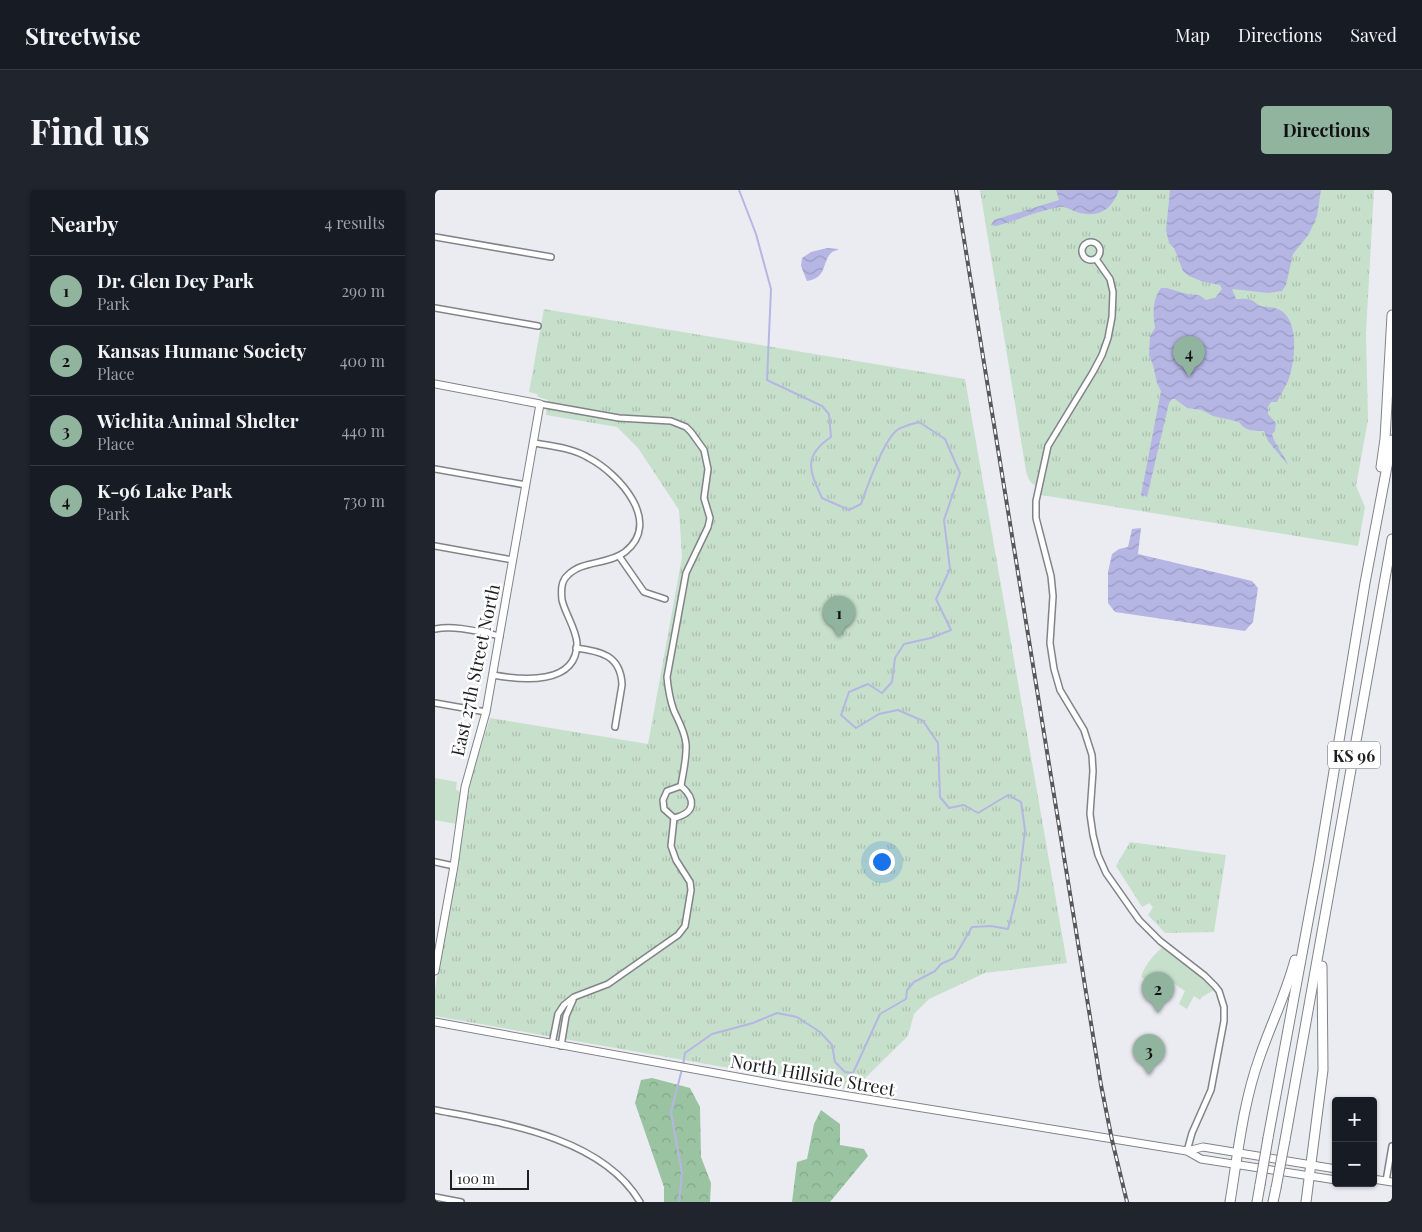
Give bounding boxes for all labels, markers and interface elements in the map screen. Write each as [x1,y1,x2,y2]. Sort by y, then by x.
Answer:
text: Streetwise [25,19,141,51]
text: Map [1175,23,1210,47]
text: Directions [1238,23,1322,47]
text: Saved [1350,23,1397,47]
button: Directions [1261,106,1392,154]
text: Find us [30,107,150,154]
text: Nearby [50,209,119,237]
text: 4 results [324,212,385,233]
text: Dr. Glen Dey Park [97,267,254,293]
text: 1 [63,280,69,301]
text: 290 m [341,280,385,301]
text: Park [97,293,130,314]
pin: 4 [1173,336,1205,377]
text: Kansas Humane Society [97,337,306,363]
text: 2 [62,350,70,371]
text: 400 m [340,350,385,371]
text: Place [97,363,135,384]
text: Wichita Animal Shelter [97,407,299,433]
text: 3 [62,420,70,441]
text: 440 m [341,420,385,441]
text: Place [97,433,135,454]
text: K-96 Lake Park [97,477,232,503]
text: 4 [62,490,70,511]
text: 730 m [343,490,385,511]
text: Park [97,503,130,524]
street label: East 27th Street North [445,581,505,758]
pin: 1 [823,596,855,637]
road number: KS 96 [1328,742,1380,768]
your location [869,849,895,875]
pin: 2 [1142,972,1174,1013]
pin: 3 [1133,1034,1165,1075]
street label: North Hillside Street [729,1049,898,1101]
map controls [1332,1097,1377,1187]
button: + [1332,1097,1377,1142]
button: − [1332,1142,1377,1187]
scale bar [450,1167,529,1190]
text: 100 m [457,1169,495,1188]

